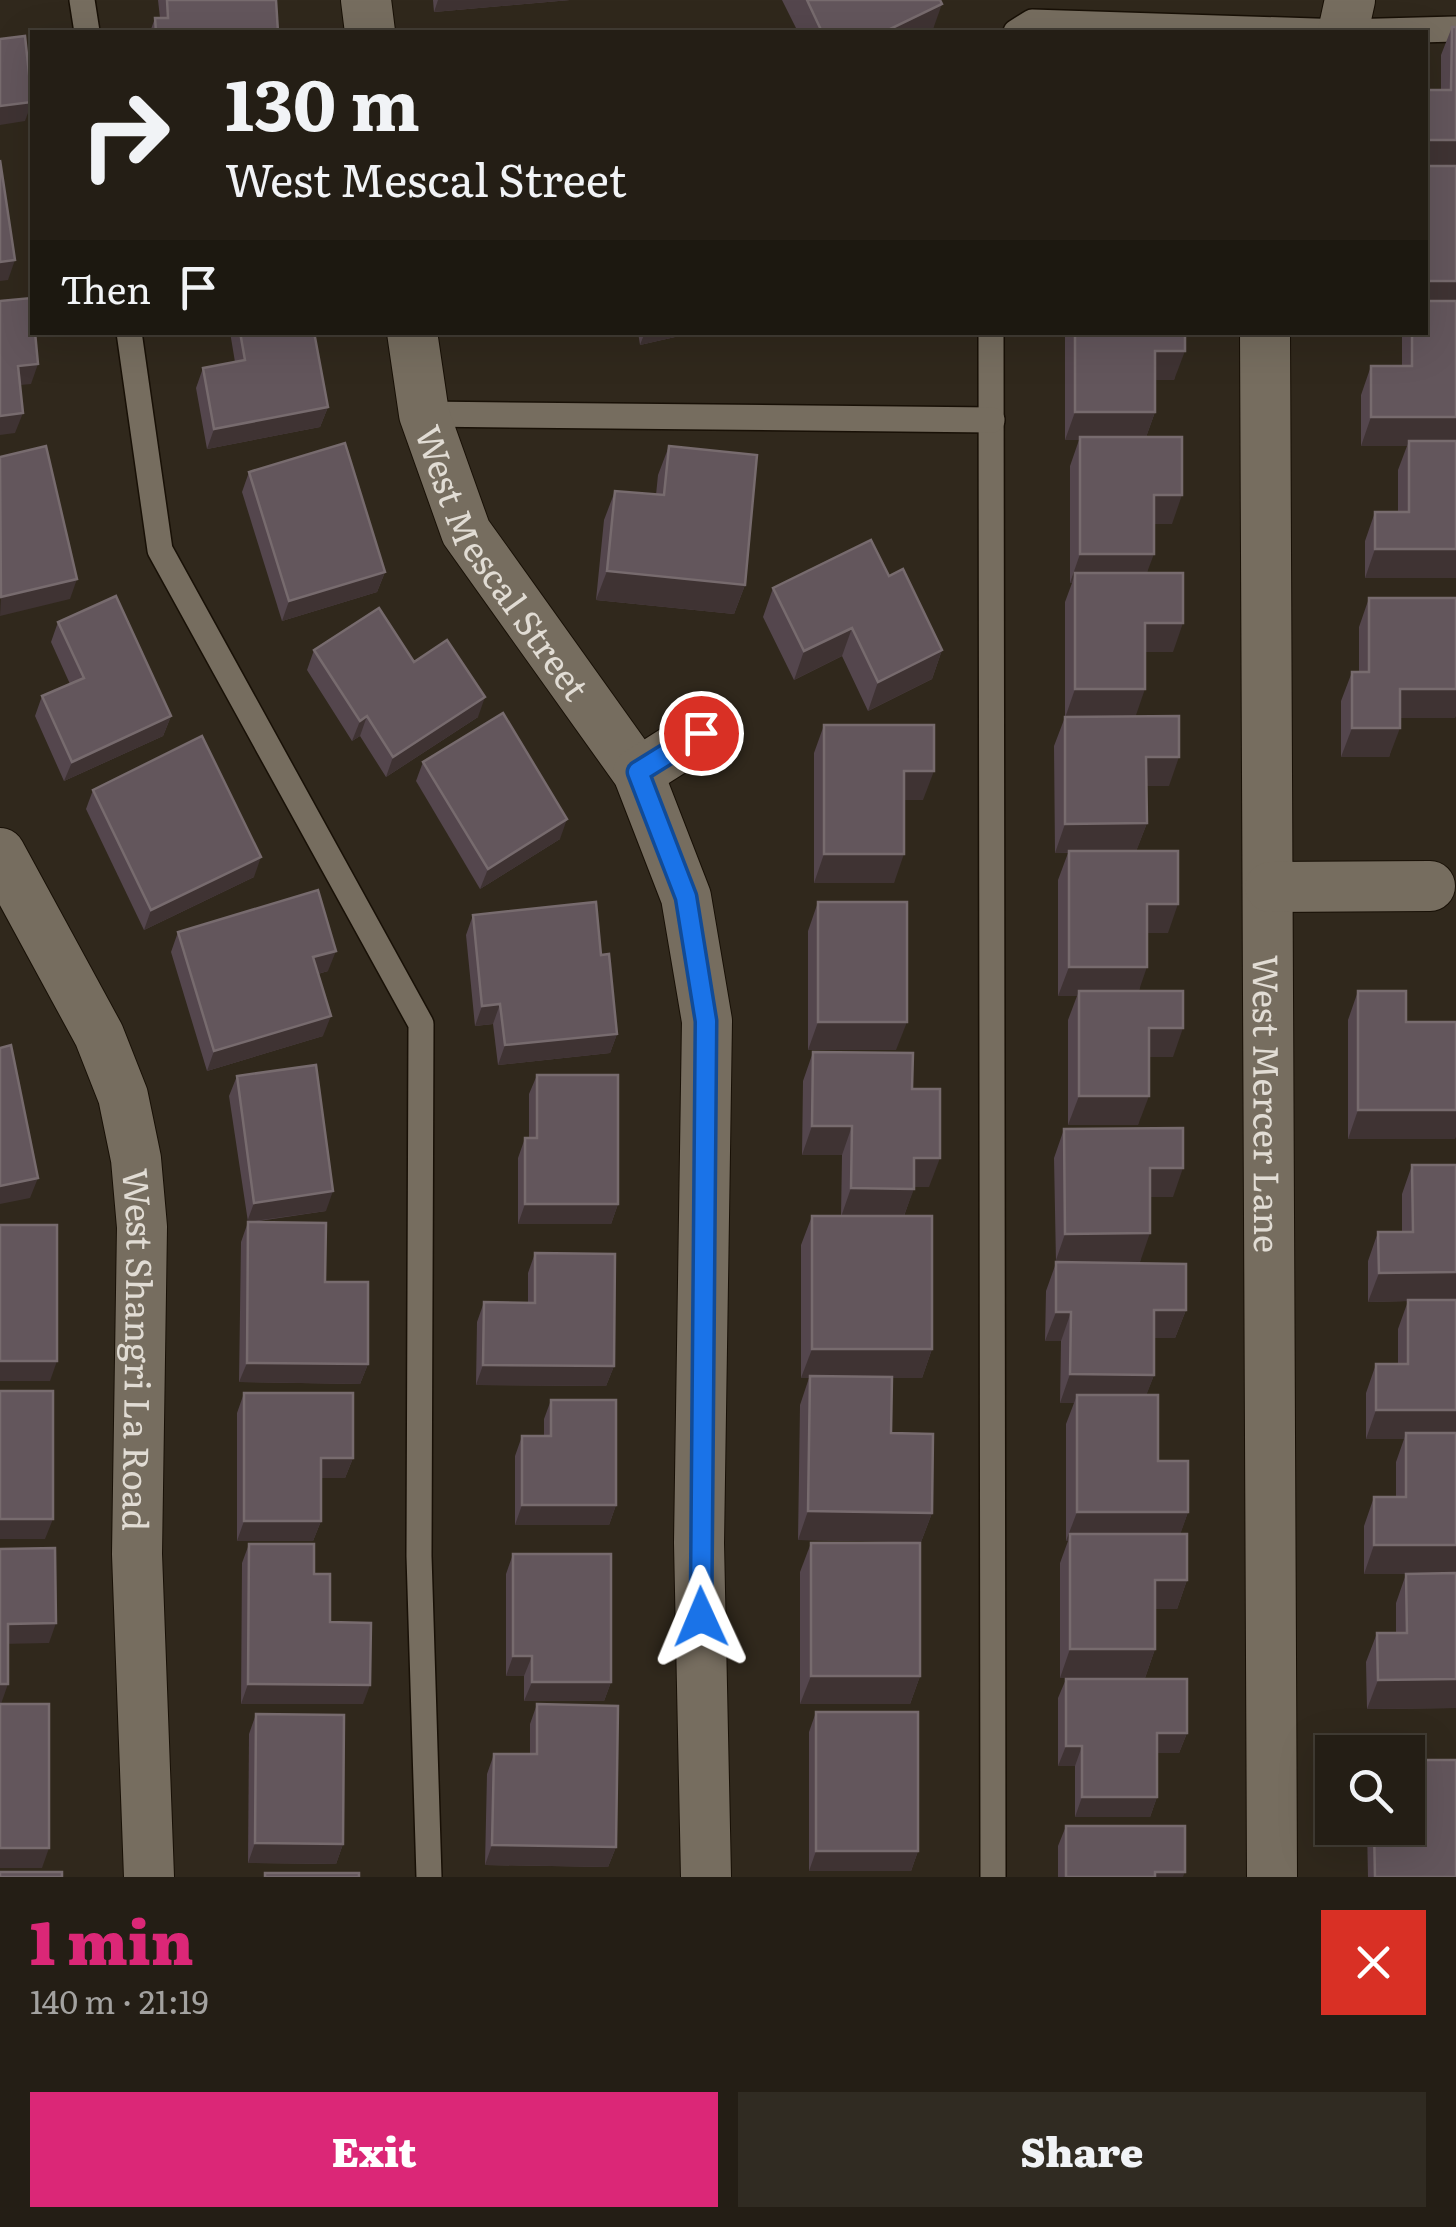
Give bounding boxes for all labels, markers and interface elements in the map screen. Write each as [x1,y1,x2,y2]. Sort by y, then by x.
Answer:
text: 130 m [225,49,420,153]
icon: right [60,70,190,200]
text: West Mescal Street [225,144,627,211]
text: Then [60,259,151,316]
icon: arrive [171,260,226,315]
street label: West Mescal Street [404,417,603,710]
pin [659,691,744,776]
icon: arrive [674,706,729,761]
street label: West Mercer Lane [1242,955,1295,1253]
street label: West Shangri La Road [111,1166,168,1532]
position arrow [649,1565,753,1669]
map controls [1315,1735,1425,1845]
button: search [1315,1735,1425,1845]
text: 1 min [30,1894,194,1983]
button: close [1321,1910,1426,2015]
text: 140 m · 21:19 [30,1976,208,2024]
button: Exit [30,2092,718,2207]
button: Share [738,2092,1426,2207]

